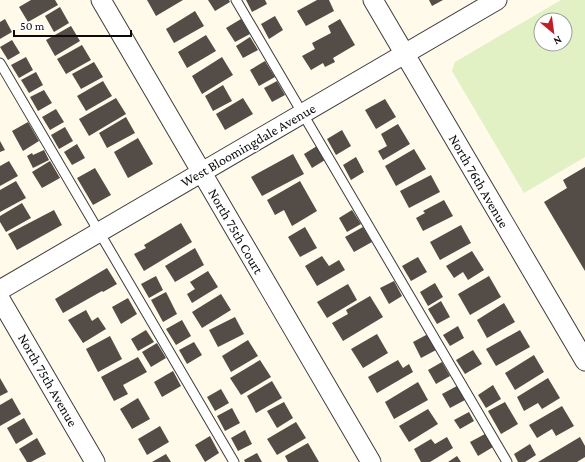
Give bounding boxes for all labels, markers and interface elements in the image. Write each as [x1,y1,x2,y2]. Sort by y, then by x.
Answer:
scale bar [14,12,131,38]
north arrow [533,12,573,52]
text: 50 m [20,19,45,33]
text: N [551,34,564,48]
street label: West Bloomingdale Avenue [178,100,318,190]
street label: North 76th Avenue [446,131,512,231]
street label: North 75th Court [205,186,267,277]
street label: North 75th Avenue [15,331,81,429]

